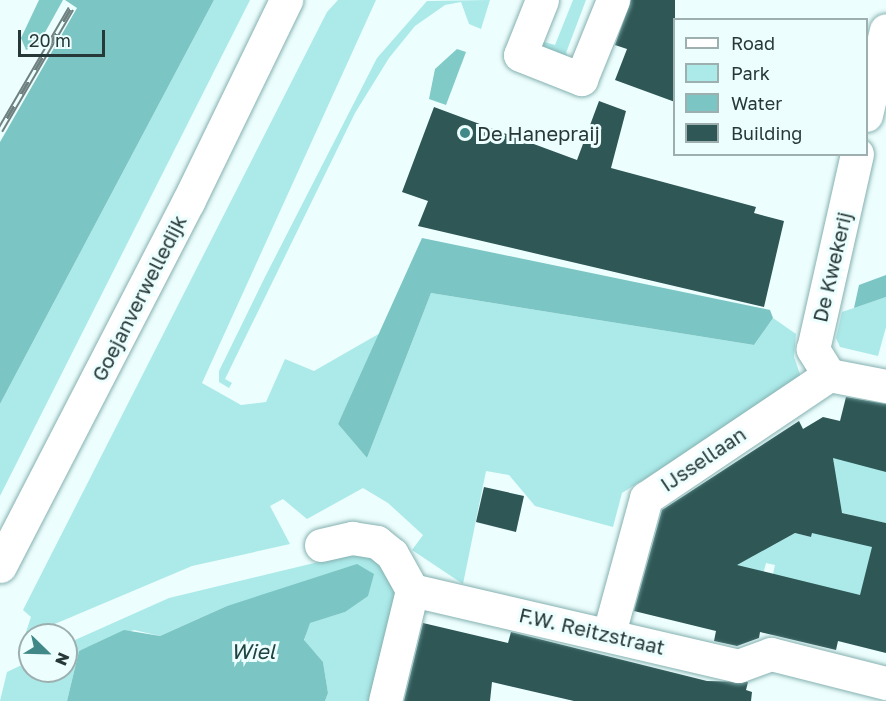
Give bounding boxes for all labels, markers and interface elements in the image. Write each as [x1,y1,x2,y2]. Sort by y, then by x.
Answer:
scale bar [21,18,108,56]
legend [673,18,868,156]
text: 20 m [29,29,71,51]
text: Road [731,32,775,54]
text: Park [731,62,770,84]
text: Water [731,92,782,114]
place label: De Hanepraij [477,121,600,145]
text: Building [731,122,802,144]
marker: De Hanepraij [458,126,472,140]
street label: De Kwekerij [808,210,856,324]
street label: Goejanverwelledijk [87,211,191,385]
street label: IJssellaan [656,422,750,496]
street label: F.W. Reitzstraat [517,603,667,659]
north arrow [18,623,78,683]
water label: Wiel [231,638,275,664]
text: N [51,650,74,669]

